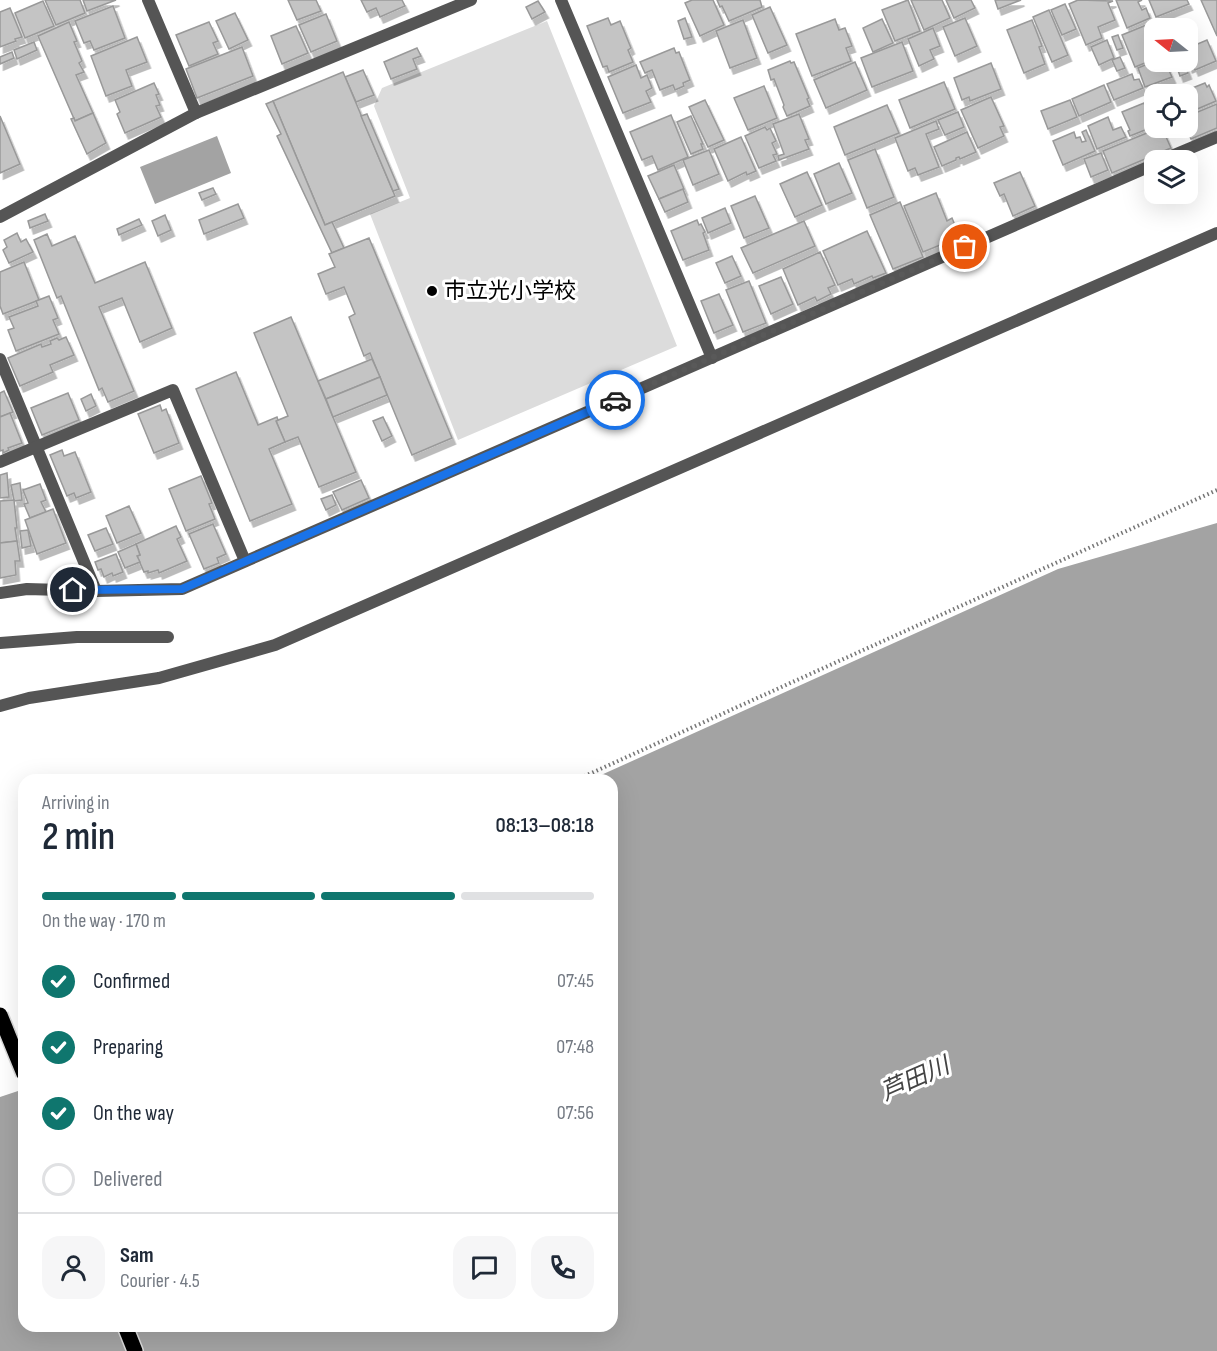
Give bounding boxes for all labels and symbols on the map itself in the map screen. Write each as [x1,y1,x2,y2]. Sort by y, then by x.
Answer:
north arrow [1144,18,1198,72]
pin [939,221,990,272]
place label: 市立光小学校 [444,278,576,305]
marker: 市立光小学校 [425,284,439,298]
courier [585,370,645,430]
pin [47,564,98,615]
water label: 芦田川 [876,1050,957,1107]

